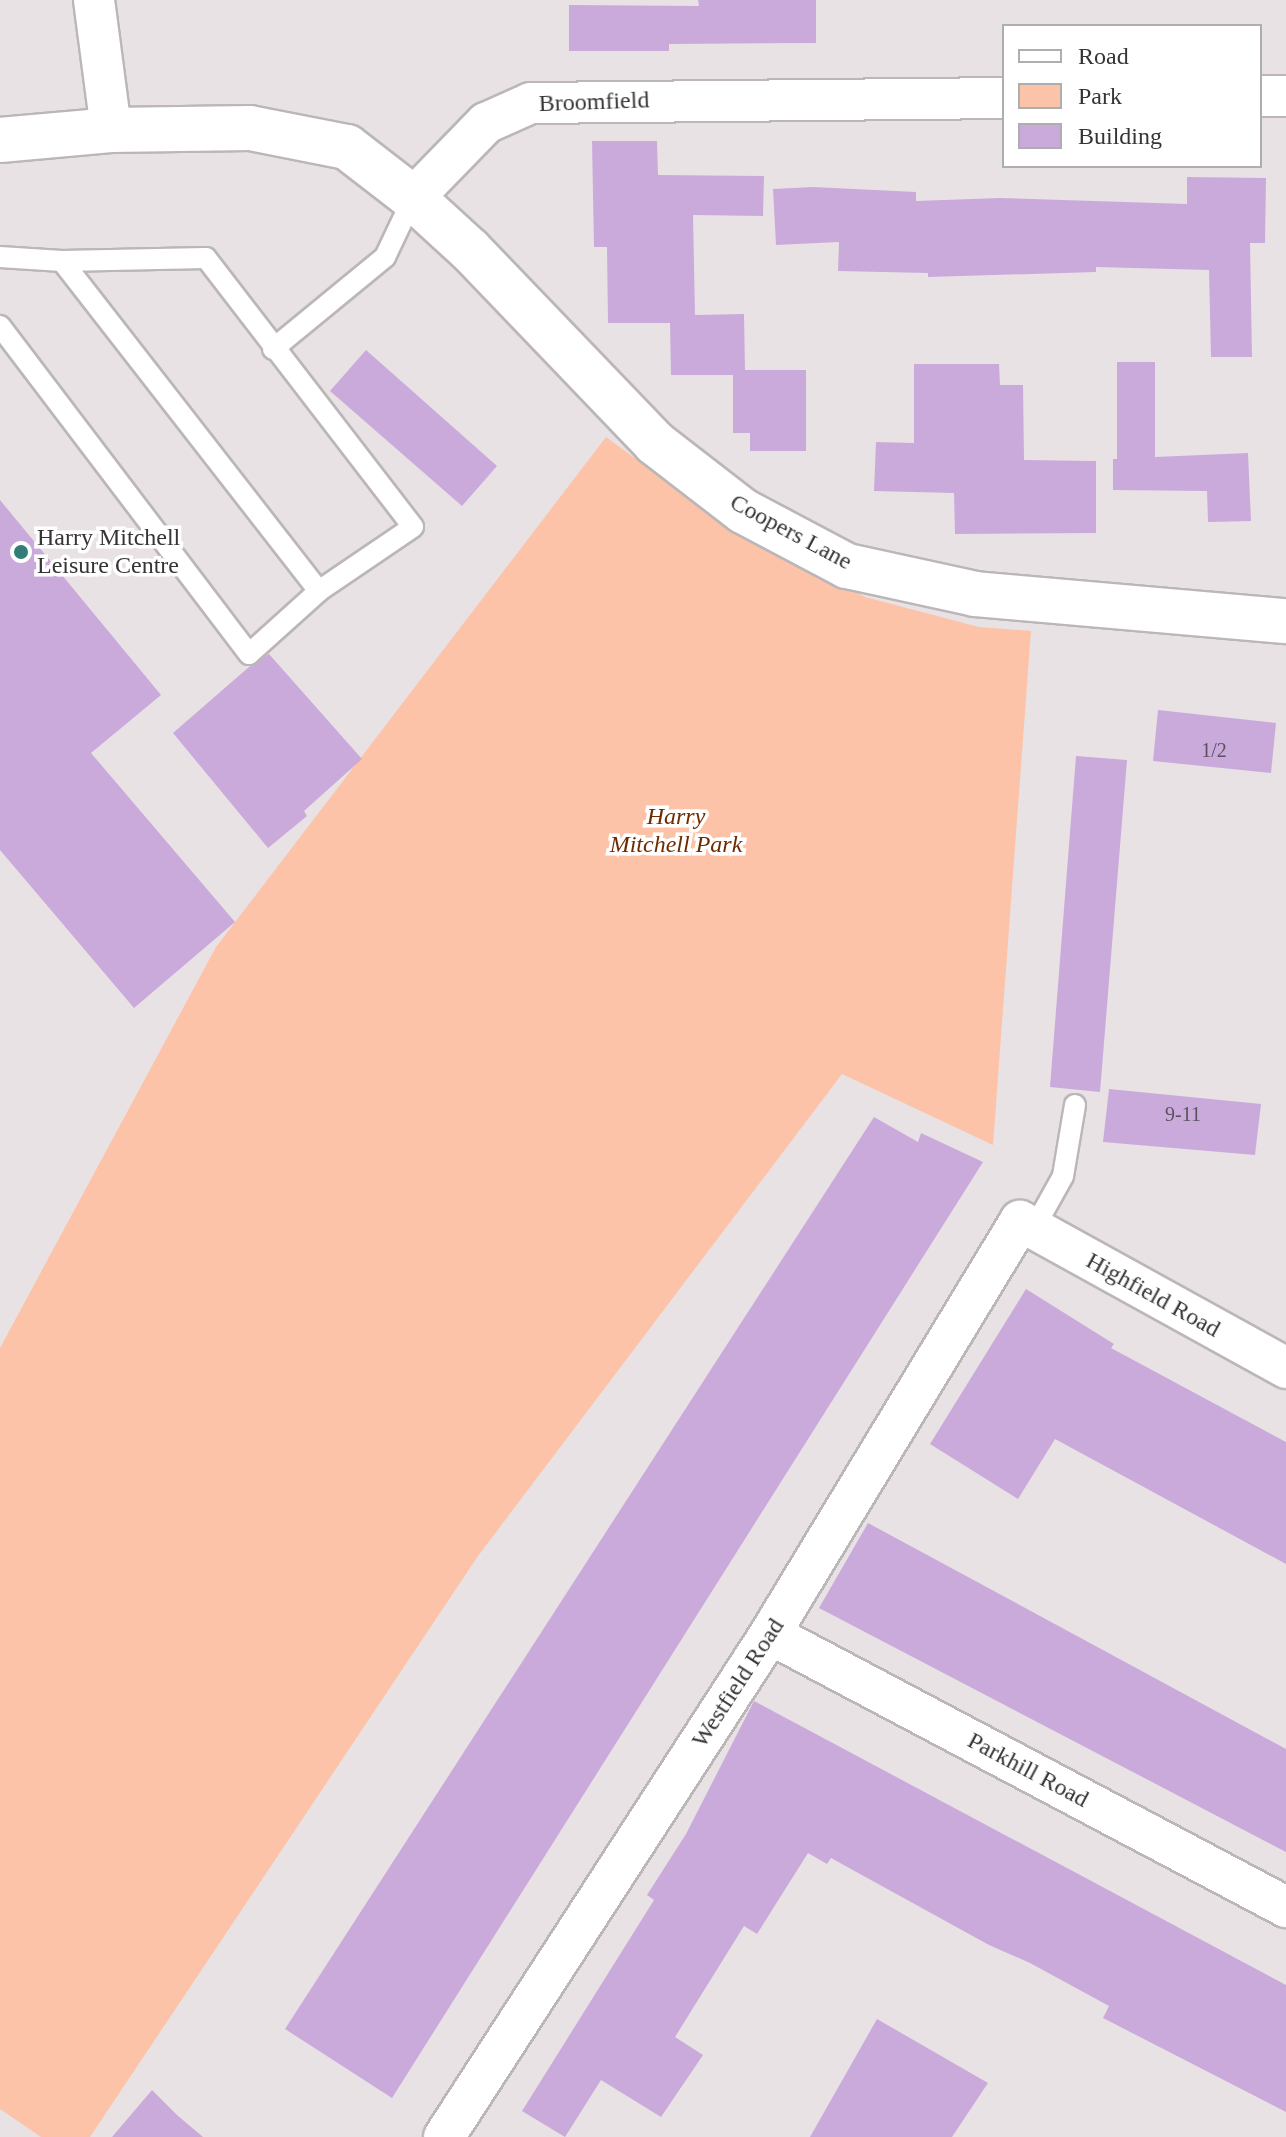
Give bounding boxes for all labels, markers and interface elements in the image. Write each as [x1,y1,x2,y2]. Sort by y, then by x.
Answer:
legend [1002,24,1262,168]
text: Road [1078,43,1129,69]
text: Park [1078,83,1122,109]
street label: Broomfield [538,86,650,118]
text: Building [1078,123,1162,149]
street label: Coopers Lane [725,488,857,576]
place label: Harry Mitchell Leisure Centre [37,524,180,580]
marker: Harry Mitchell Leisure Centre [12,543,30,561]
house number: 1/2 [1201,738,1227,762]
park label: Harry Mitchell Park [610,803,742,859]
house number: 9-11 [1165,1102,1201,1126]
street label: Highfield Road [1081,1246,1225,1344]
street label: Westfield Road [686,1613,790,1753]
street label: Parkhill Road [963,1726,1093,1814]

